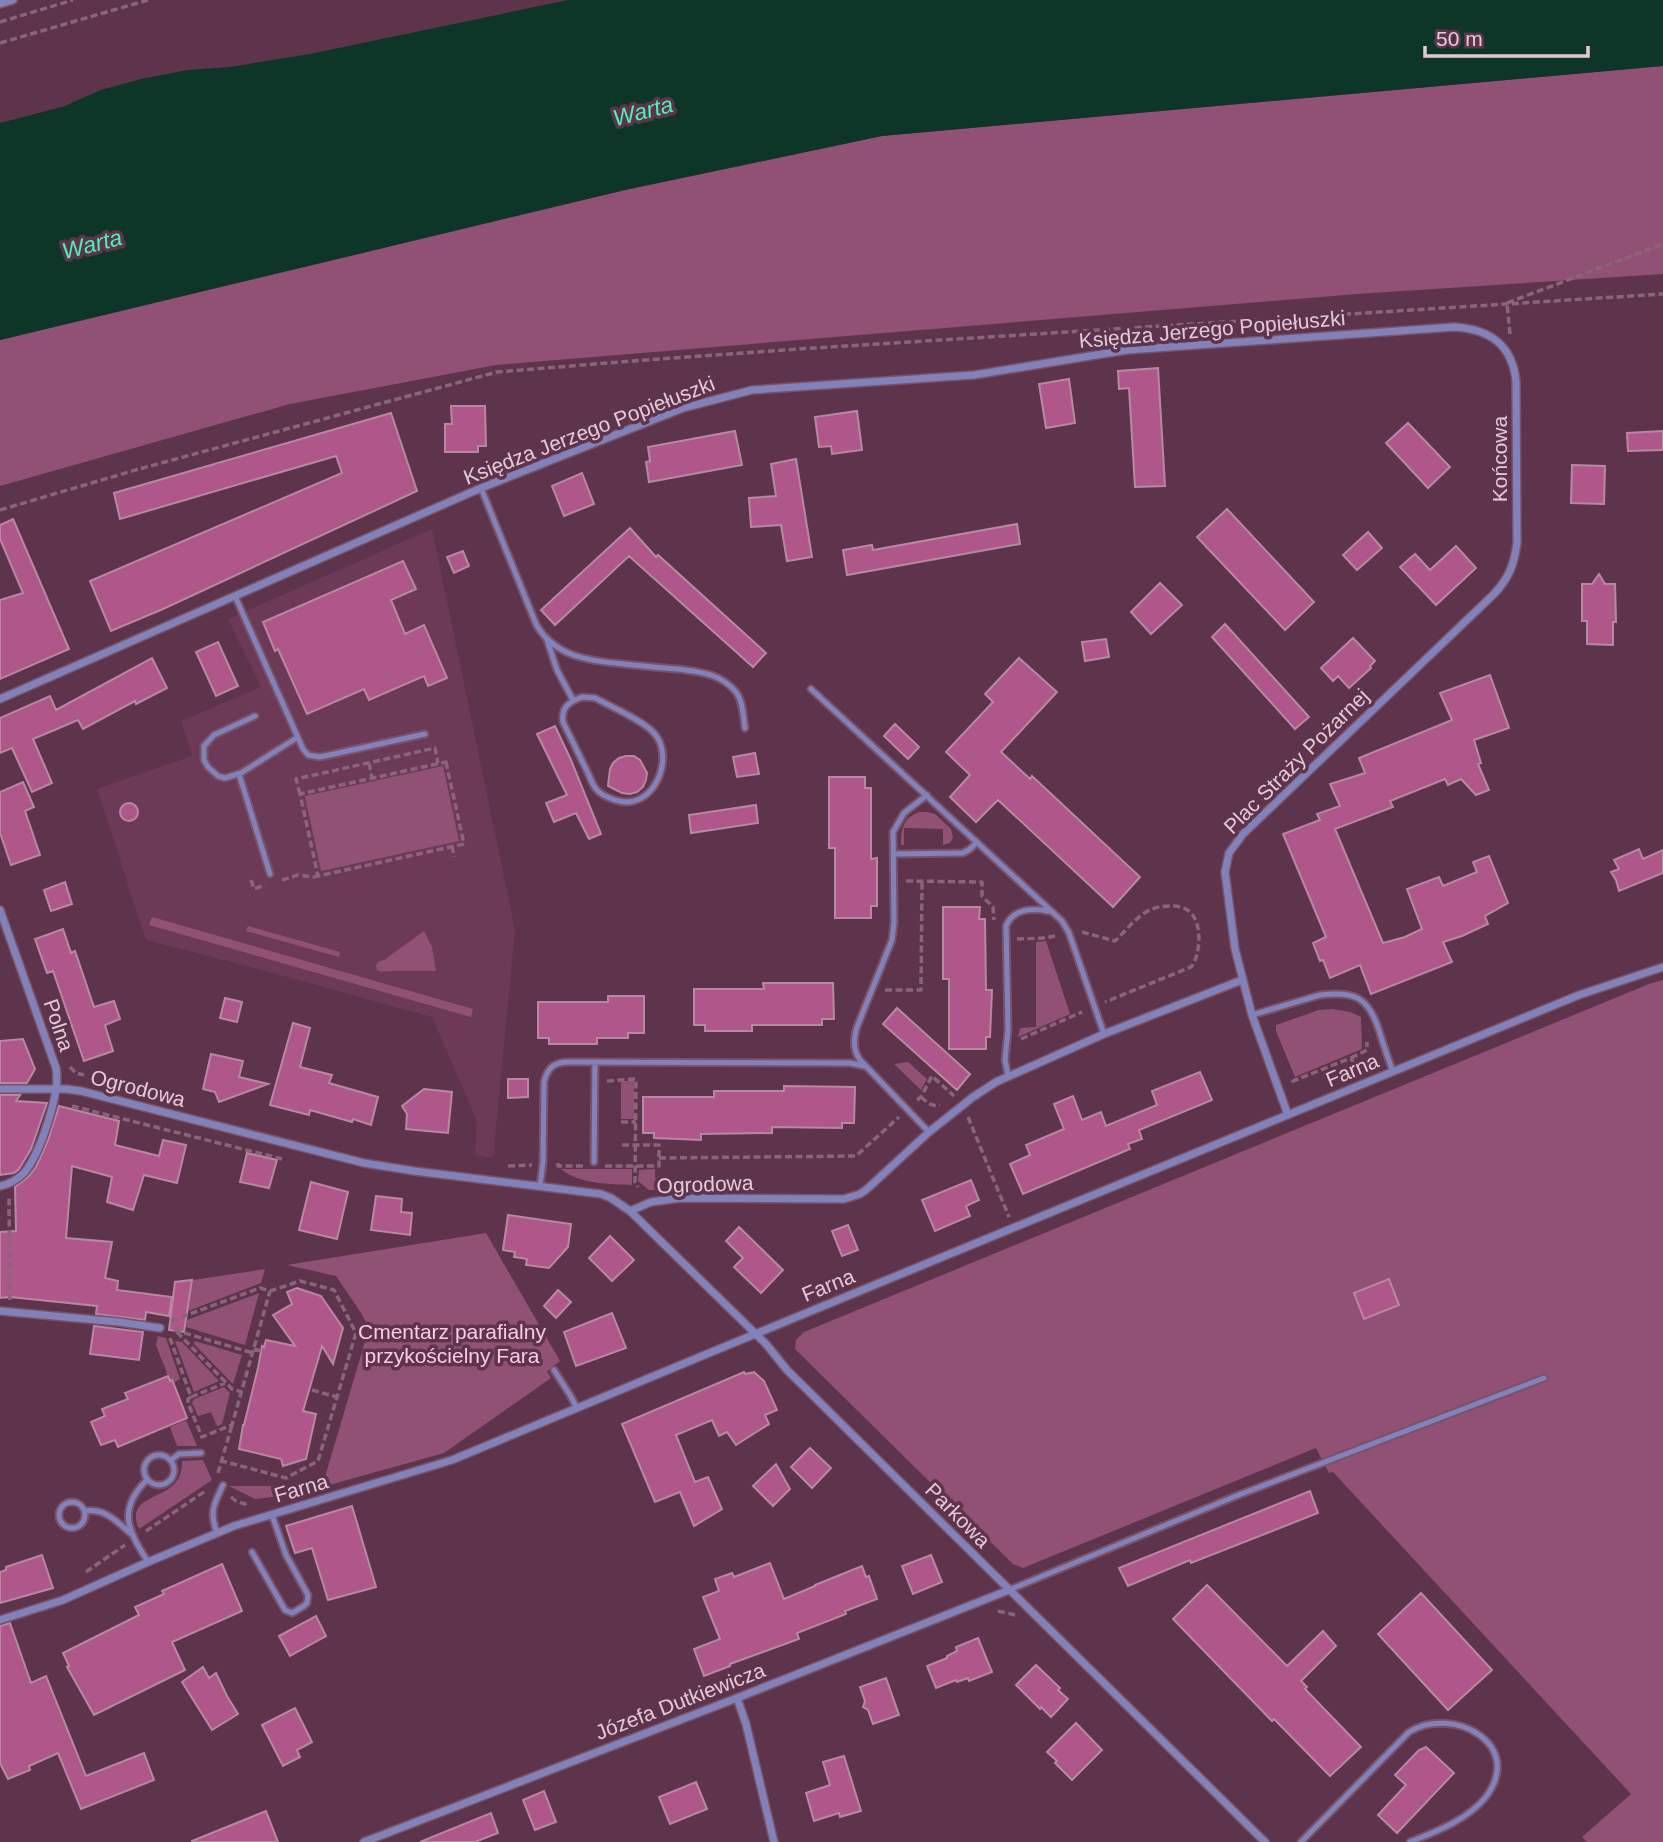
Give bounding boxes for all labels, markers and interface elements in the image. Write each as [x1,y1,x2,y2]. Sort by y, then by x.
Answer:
scale bar [1425,14,1588,58]
text: 50 m [1436,27,1483,50]
water label: Warta [610,91,676,131]
water label: Warta [59,224,125,264]
street label: Księdza Jerzego Popiełuszki [1078,306,1346,352]
street label: Księdza Jerzego Popiełuszki [460,371,718,489]
street label: Końcowa [1488,415,1511,502]
street label: Plac Straży Pożarnej [1219,684,1373,838]
street label: Polna [39,996,79,1054]
street label: Farna [1322,1049,1382,1091]
street label: Ogrodowa [88,1065,188,1111]
street label: Ogrodowa [656,1171,754,1197]
street label: Farna [798,1264,858,1306]
park label: Cmentarz parafialny przykościelny Fara [358,1320,546,1367]
street label: Farna [271,1469,331,1507]
street label: Parkowa [921,1478,995,1552]
street label: Józefa Dutkiewicza [592,1658,768,1744]

